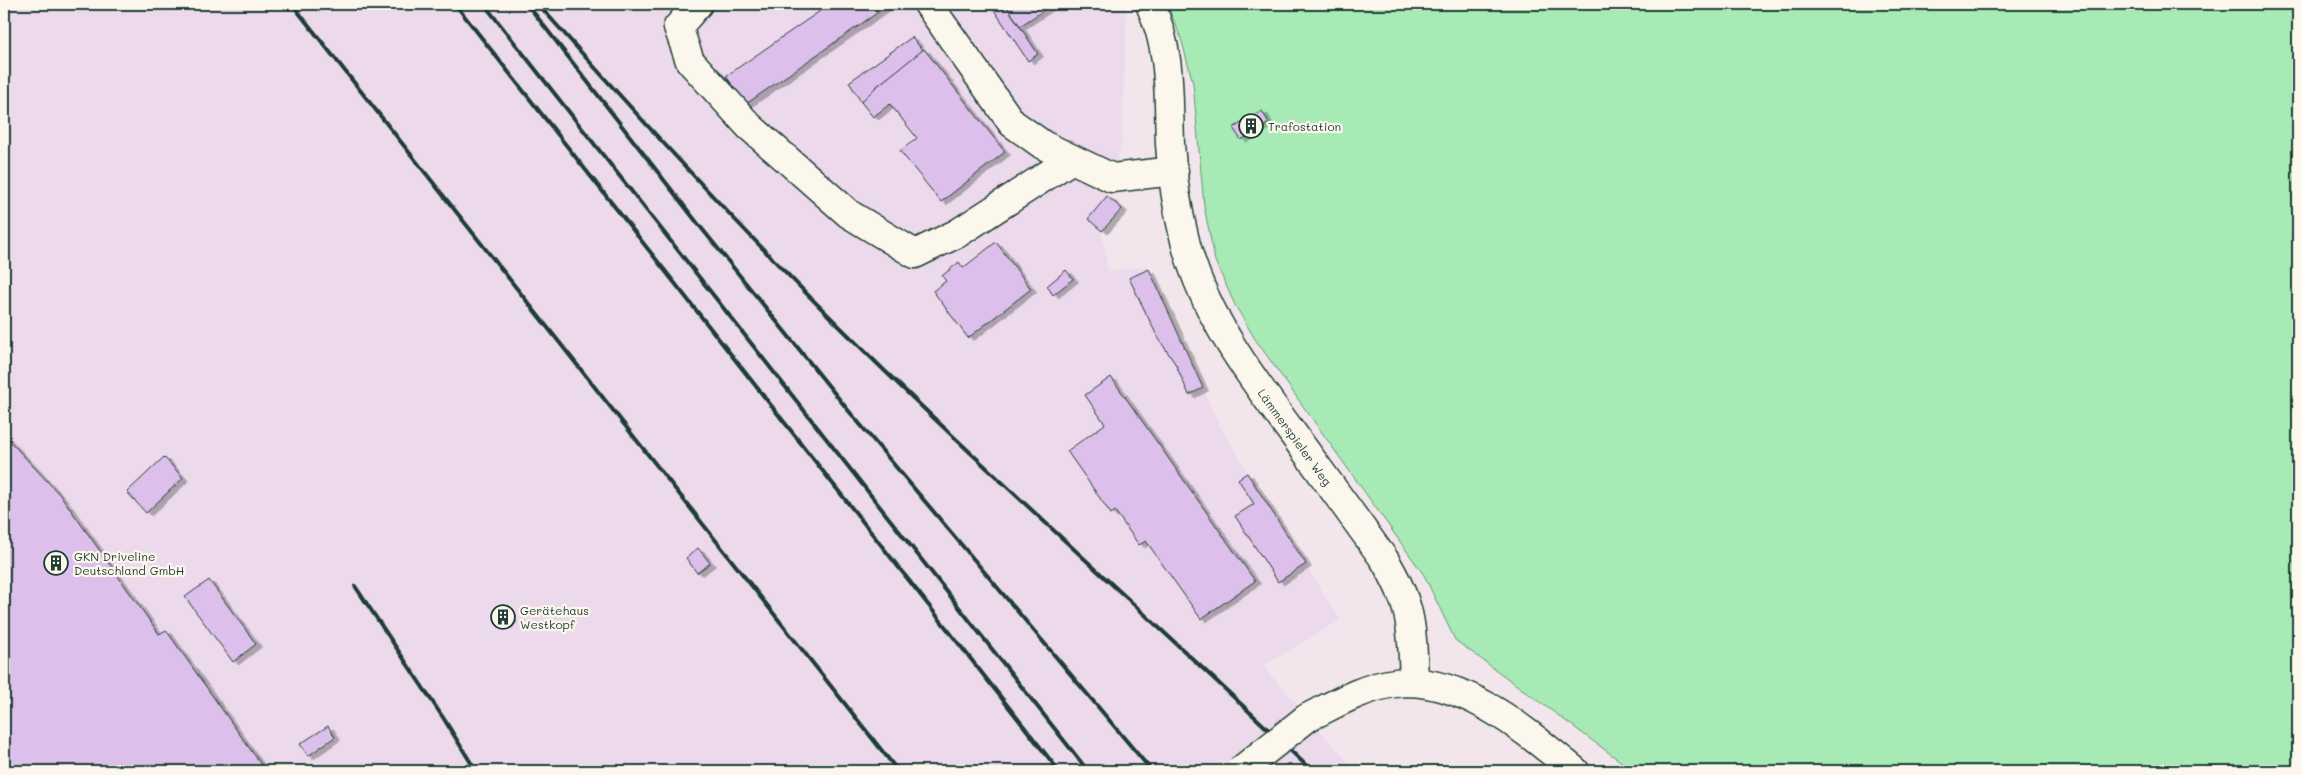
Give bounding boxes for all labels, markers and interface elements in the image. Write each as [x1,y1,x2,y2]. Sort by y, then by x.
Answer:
building icon: Trafostation [1238,113,1264,139]
place label: Trafostation [1268,118,1341,134]
street label: Lämmerspieler Weg [1254,385,1336,489]
place label: GKN Driveline Deutschland GmbH [74,548,184,578]
building icon: GKN Driveline Deutschland GmbH [43,550,69,576]
place label: Gerätehaus Westkopf [520,602,589,632]
building icon: Gerätehaus Westkopf [490,604,516,630]

